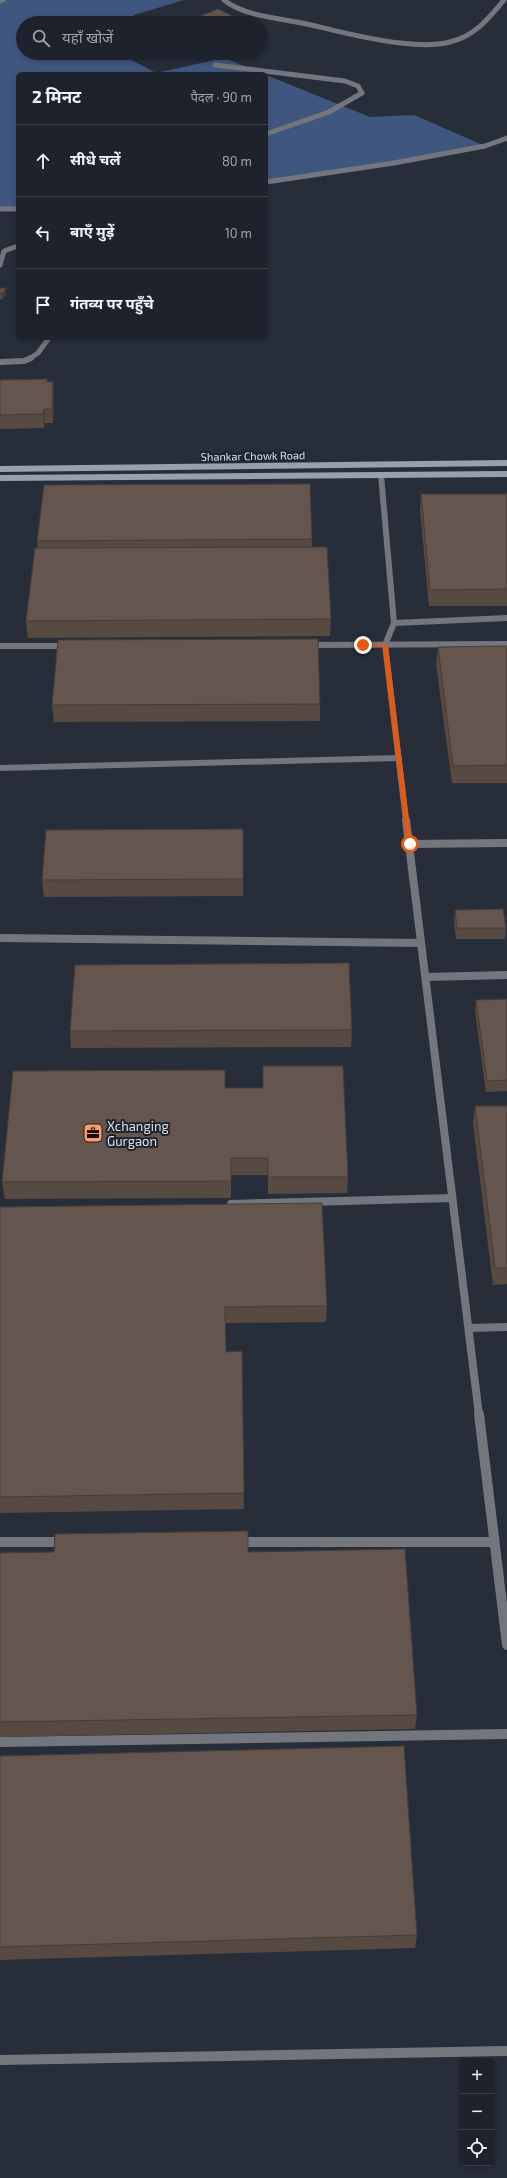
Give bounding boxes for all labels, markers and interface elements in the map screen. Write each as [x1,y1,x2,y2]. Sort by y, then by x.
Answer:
search box [16,16,268,60]
icon: search [30,27,52,49]
text: यहाँ खोजें [62,28,113,46]
text: 2 मिनट [32,86,81,106]
text: पैदल · 90 m [190,89,252,105]
icon: ahead [32,150,54,172]
text: सीधे चलें [70,150,121,168]
text: 80 m [222,153,252,169]
icon: left [32,222,54,244]
text: बाएँ मुड़ें [70,222,114,240]
text: 10 m [225,225,252,241]
icon: arrive [32,294,54,316]
text: गंतव्य पर पहुँचे [70,294,154,312]
street label: Shankar Chowk Road [201,448,305,463]
route end [354,636,372,654]
route start [401,835,419,853]
place label: Xchanging Gurgaon [107,1118,169,1149]
office icon: Xchanging Gurgaon [82,1122,104,1144]
map controls [459,2058,495,2166]
button: + [459,2058,495,2094]
button: − [459,2094,495,2130]
button: locate [459,2130,495,2166]

